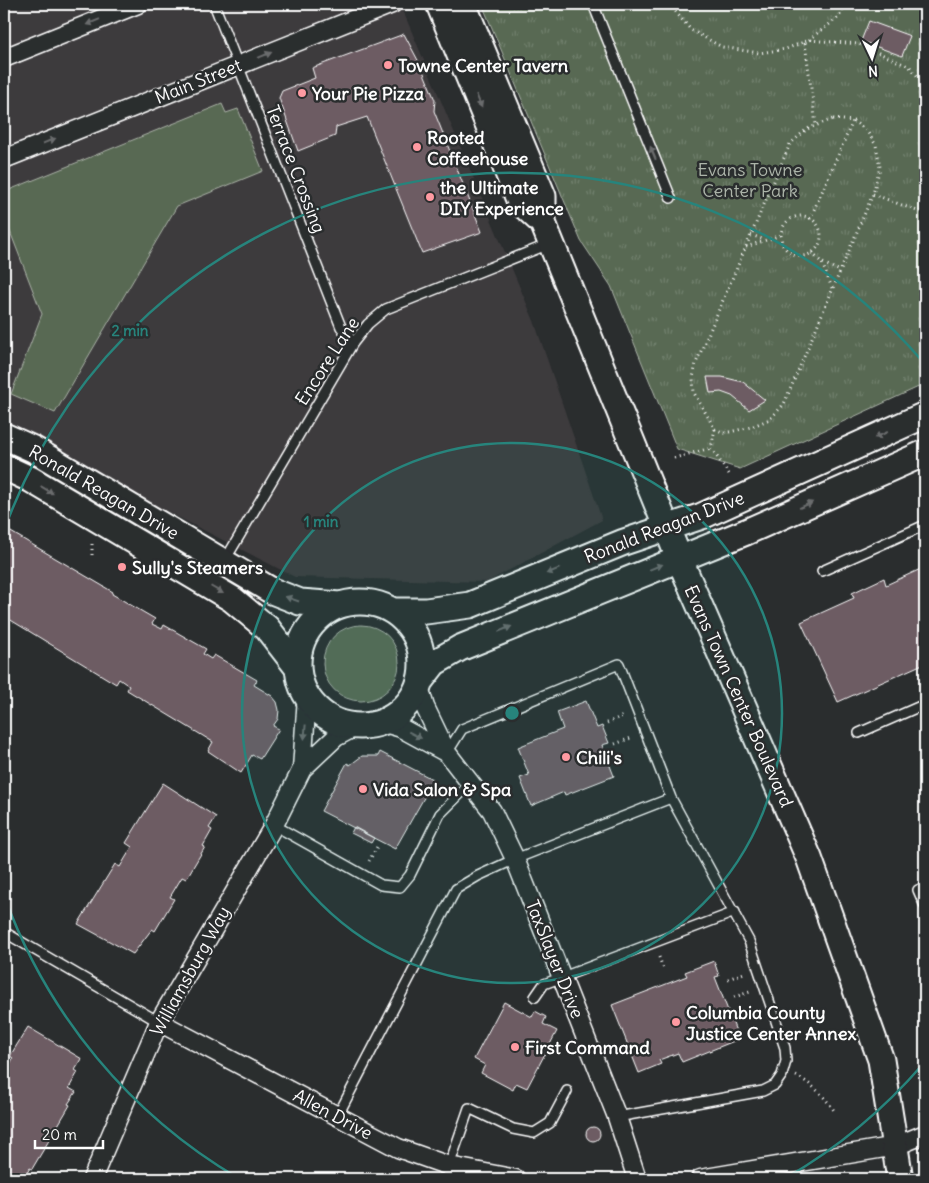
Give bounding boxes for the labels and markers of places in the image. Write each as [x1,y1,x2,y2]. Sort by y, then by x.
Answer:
place label: Towne Center Tavern [398,54,569,77]
marker: Towne Center Tavern [382,59,394,71]
place label: Your Pie Pizza [311,82,424,105]
marker: Your Pie Pizza [296,87,308,99]
place label: Rooted Coffeehouse [427,126,529,170]
marker: Rooted Coffeehouse [411,141,423,153]
place label: the Ultimate DIY Experience [440,176,564,220]
marker: the Ultimate DIY Experience [424,191,436,203]
place label: Sully's Steamers [132,556,263,579]
marker: Sully's Steamers [116,561,128,573]
centre of rings [503,704,521,722]
place label: Chili's [576,746,622,769]
marker: Chili's [560,751,572,763]
place label: Vida Salon & Spa [373,778,511,801]
marker: Vida Salon & Spa [357,783,369,795]
place label: Columbia County Justice Center Annex [686,1001,856,1045]
marker: Columbia County Justice Center Annex [670,1016,682,1028]
place label: First Command [525,1036,650,1059]
marker: First Command [509,1041,521,1053]

